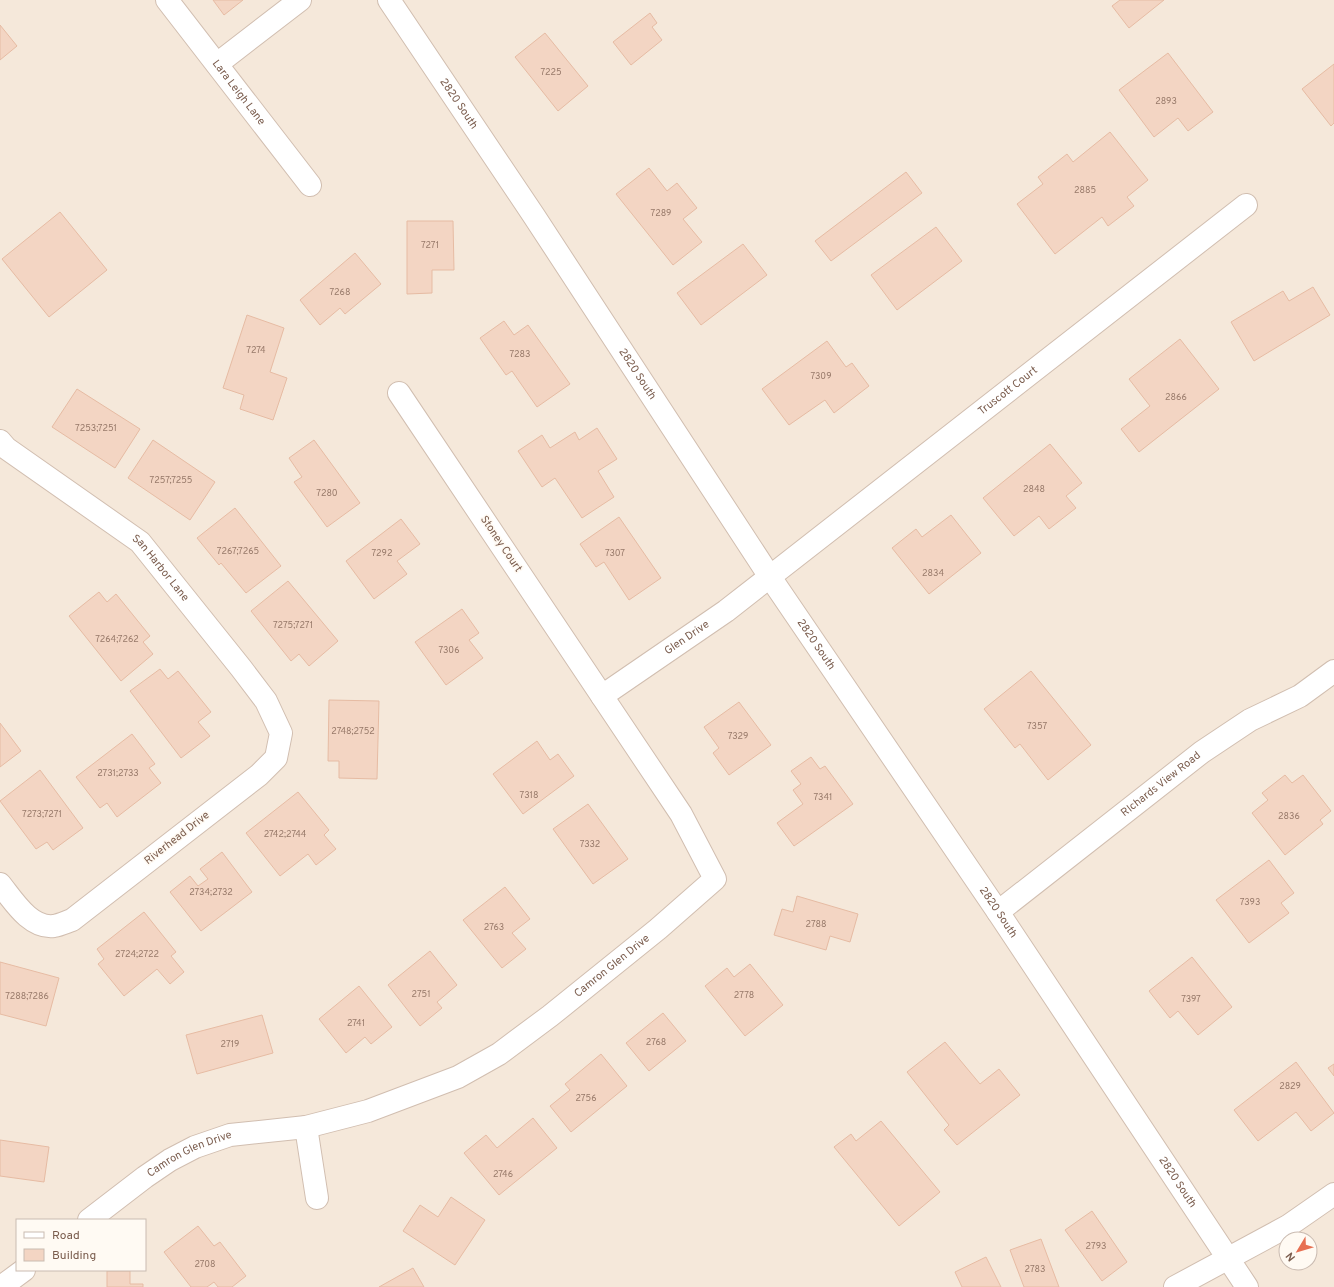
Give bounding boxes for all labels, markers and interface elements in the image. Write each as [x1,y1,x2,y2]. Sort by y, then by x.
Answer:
street label: Lara Leigh Lane [209,57,268,128]
house number: 7225 [540,67,562,78]
street label: 2820 South [437,76,481,132]
house number: 2893 [1155,96,1177,107]
house number: 2885 [1074,185,1096,196]
house number: 7289 [651,208,671,219]
house number: 7271 [421,240,439,251]
house number: 7268 [330,287,350,298]
house number: 7274 [246,345,266,356]
street label: 2820 South [615,346,659,402]
house number: 7283 [510,349,531,360]
street label: Truscott Court [975,363,1040,418]
house number: 7309 [810,371,832,382]
house number: 2866 [1165,392,1187,403]
house number: 7253;7251 [75,423,117,434]
house number: 7257;7255 [150,475,192,486]
house number: 2848 [1023,484,1045,495]
house number: 7280 [316,488,338,499]
street label: Stoney Court [477,513,525,575]
street label: San Harbor Lane [129,532,192,604]
house number: 7267;7265 [217,546,259,557]
house number: 7292 [372,548,392,559]
house number: 7307 [605,548,625,559]
house number: 2834 [922,568,944,579]
street label: 2820 South [794,616,838,673]
street label: Glen Drive [662,617,712,658]
house number: 7275;7271 [273,620,313,631]
house number: 7264;7262 [95,634,139,645]
house number: 7306 [438,645,460,656]
house number: 7357 [1027,721,1047,732]
house number: 2748;2752 [331,726,375,737]
house number: 7329 [728,731,748,742]
street label: RIchards View Road [1118,749,1204,820]
house number: 2731;2733 [97,768,139,779]
house number: 7318 [520,790,538,801]
house number: 7341 [814,792,832,803]
street label: Riverhead Drive [142,808,212,868]
house number: 7273;7271 [22,809,62,820]
house number: 2836 [1278,811,1300,822]
house number: 2742;2744 [264,829,307,840]
house number: 7332 [580,839,600,850]
street label: 2820 South [976,884,1020,941]
house number: 2734;2732 [189,887,233,898]
house number: 7393 [1240,897,1260,908]
house number: 2788 [806,919,826,930]
house number: 2763 [484,922,504,933]
street label: Camron Glen Drive [572,931,653,1001]
house number: 2724;2722 [115,949,159,960]
house number: 2751 [411,989,431,1000]
house number: 2778 [734,990,754,1001]
house number: 7288;7286 [5,991,49,1002]
house number: 7397 [1181,994,1201,1005]
house number: 2741 [347,1018,365,1029]
house number: 2768 [646,1037,666,1048]
house number: 2719 [220,1039,240,1050]
house number: 2829 [1279,1081,1301,1092]
house number: 2756 [575,1093,597,1104]
street label: Camron Glen Drive [144,1128,234,1181]
street label: 2820 South [1155,1154,1199,1210]
house number: 2746 [493,1169,513,1180]
legend [16,1219,146,1271]
text: Road [52,1228,80,1244]
north arrow [1278,1231,1318,1271]
house number: 2793 [1086,1241,1106,1252]
text: Building [52,1248,96,1264]
text: N [1283,1249,1299,1264]
house number: 2708 [194,1259,216,1270]
house number: 2783 [1025,1264,1045,1275]

